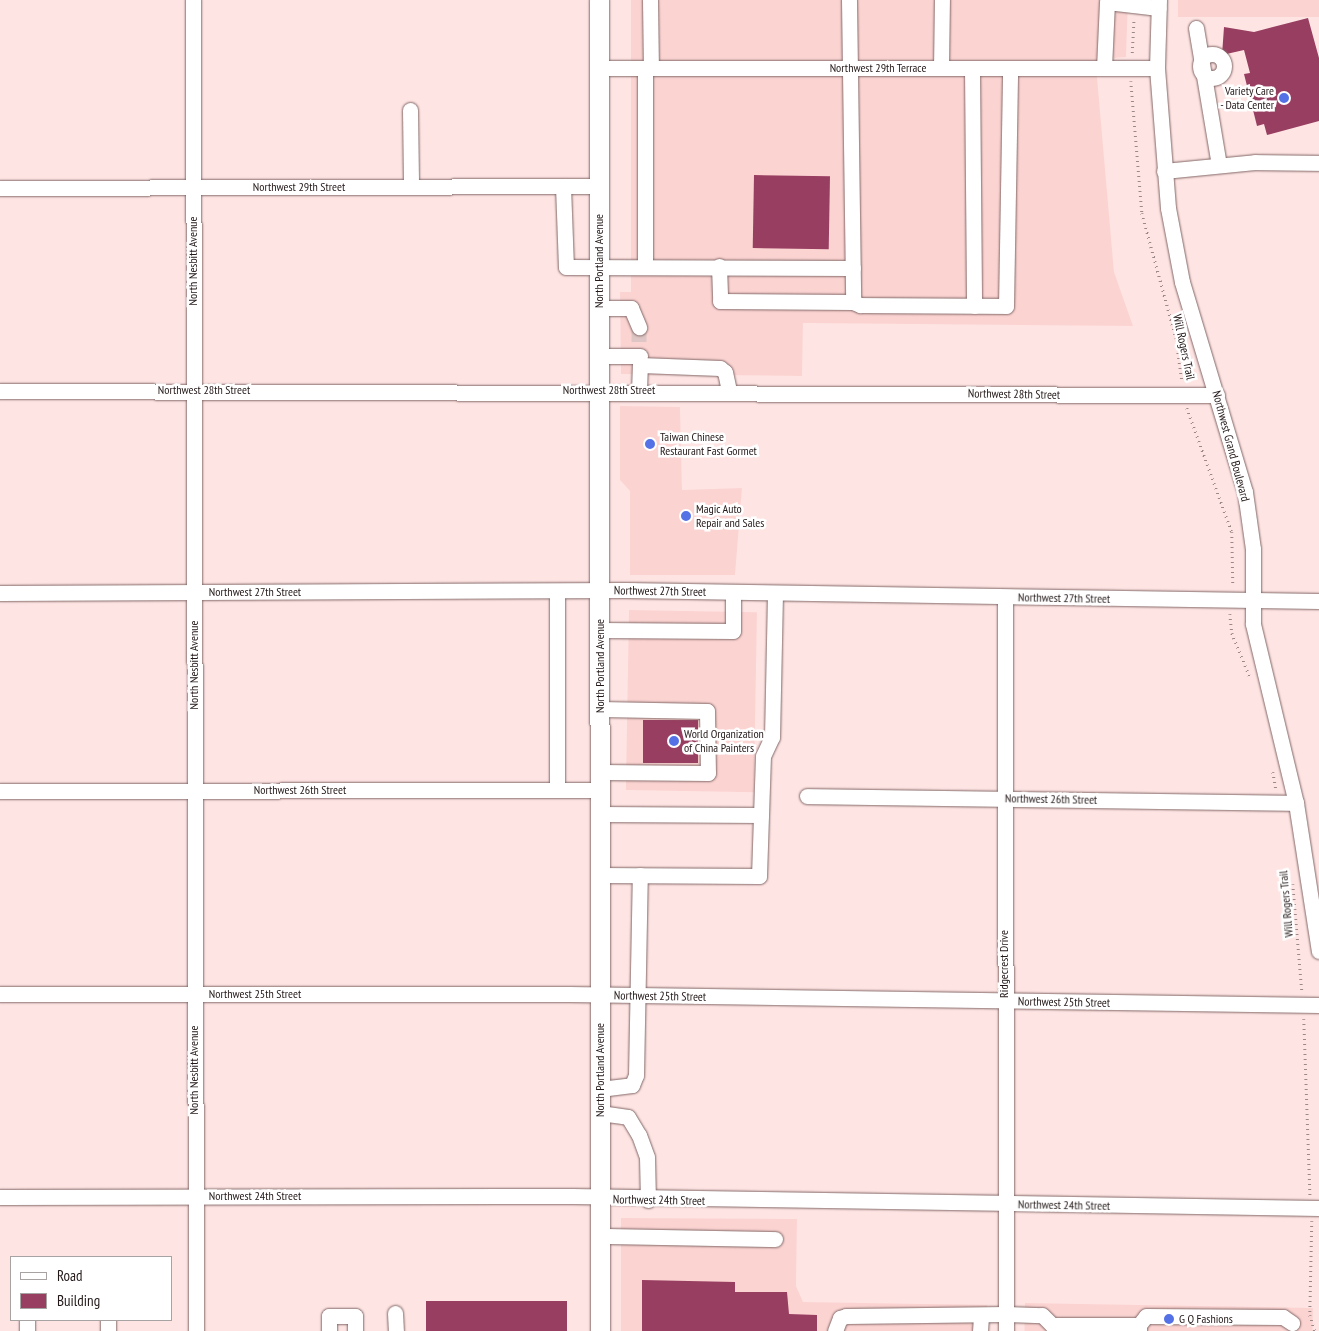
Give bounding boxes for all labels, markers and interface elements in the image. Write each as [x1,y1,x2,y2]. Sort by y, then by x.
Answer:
street label: Northwest 29th Terrace [829,61,927,75]
place label: Variety Care - Data Center [1219,84,1274,112]
marker: Variety Care - Data Center [1278,92,1290,104]
street label: Northwest 29th Street [253,180,345,194]
street label: North Portland Avenue [592,214,606,308]
street label: North Nesbitt Avenue [186,216,200,306]
street label: Will Rogers Trail [1170,313,1198,381]
street label: Northwest 28th Street [158,383,250,397]
street label: Northwest 28th Street [563,383,655,397]
street label: Northwest 28th Street [968,386,1060,402]
street label: Northwest Grand Boulevard [1209,389,1253,503]
place label: Taiwan Chinese Restaurant Fast Gormet [660,430,757,458]
marker: Taiwan Chinese Restaurant Fast Gormet [644,438,656,450]
place label: Magic Auto Repair and Sales [696,502,764,530]
marker: Magic Auto Repair and Sales [680,510,692,522]
street label: Northwest 27th Street [614,583,706,599]
street label: Northwest 27th Street [209,585,301,599]
street label: Northwest 27th Street [1018,590,1110,606]
street label: North Portland Avenue [593,619,607,713]
street label: North Nesbitt Avenue [187,620,201,710]
place label: World Organization of China Painters [684,727,764,755]
marker: World Organization of China Painters [668,735,680,747]
street label: Northwest 26th Street [254,783,346,797]
street label: Northwest 26th Street [1005,791,1097,807]
street label: Will Rogers Trail [1276,870,1296,938]
street label: Ridgecrest Drive [997,930,1011,998]
street label: Northwest 25th Street [209,987,301,1001]
street label: Northwest 25th Street [614,988,706,1004]
street label: Northwest 25th Street [1018,994,1110,1010]
street label: North Portland Avenue [593,1023,607,1117]
street label: North Nesbitt Avenue [187,1025,201,1115]
street label: Northwest 24th Street [209,1189,301,1203]
street label: Northwest 24th Street [613,1192,705,1208]
street label: Northwest 24th Street [1018,1197,1110,1213]
legend [10,1256,172,1321]
text: Road [57,1266,83,1285]
text: Building [57,1291,100,1310]
place label: G Q Fashions [1179,1312,1233,1326]
marker: G Q Fashions [1163,1313,1175,1325]

